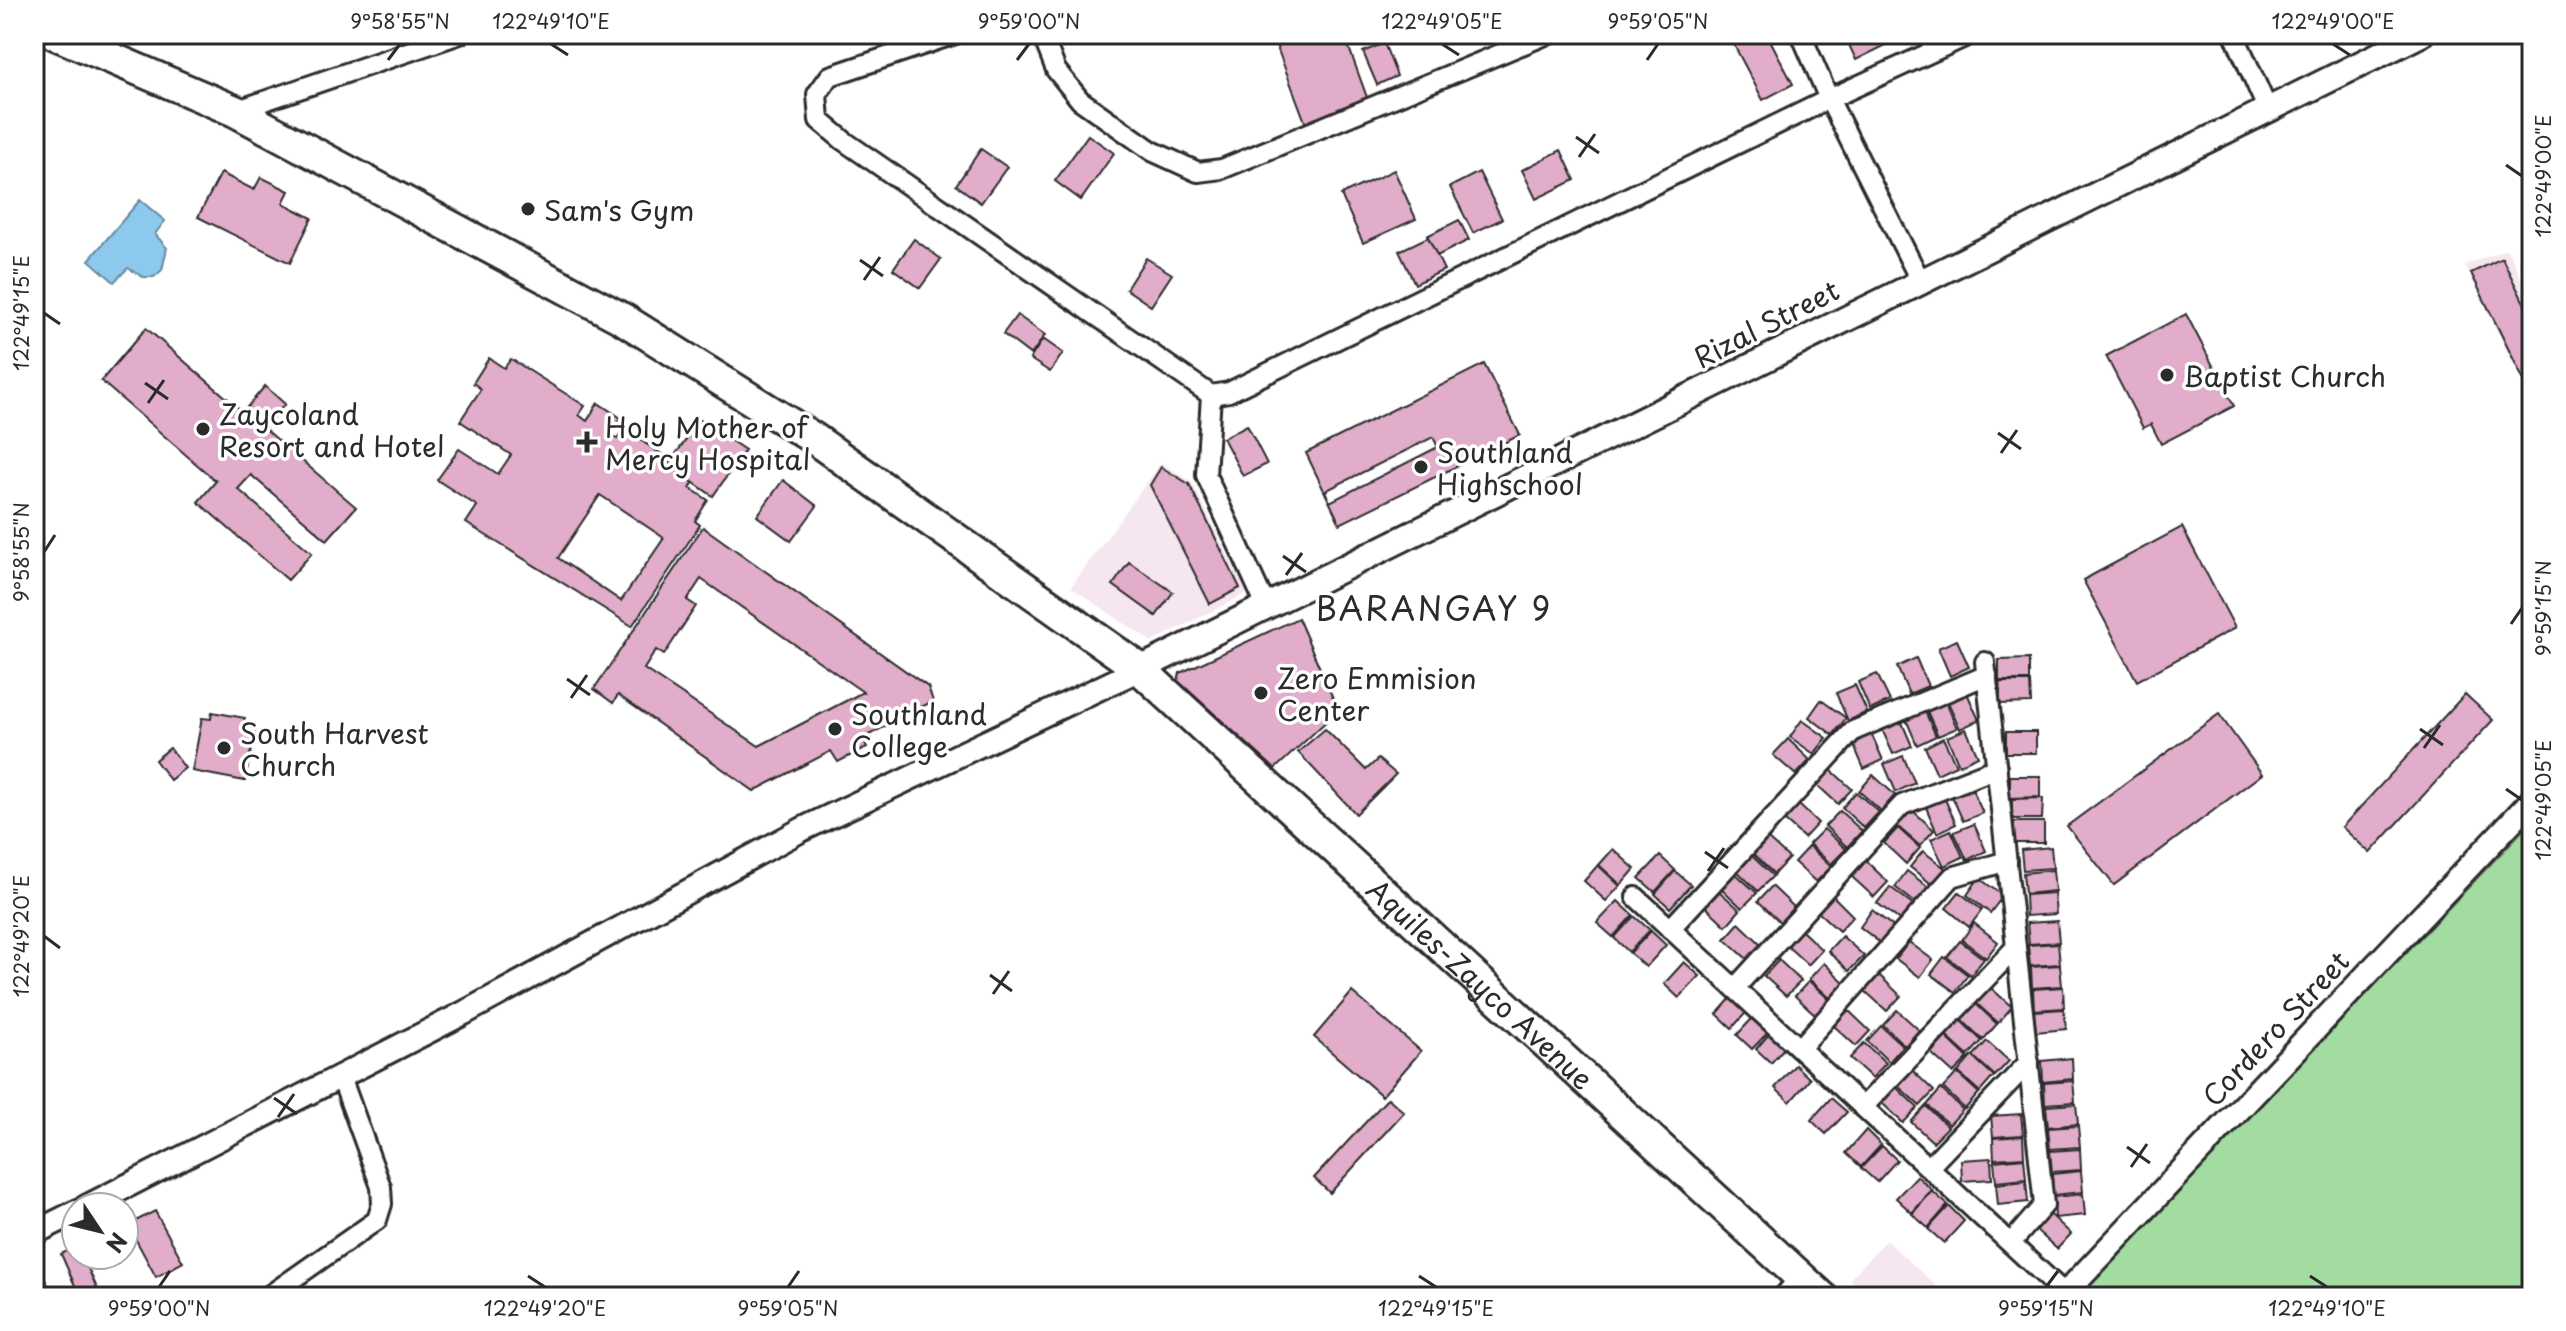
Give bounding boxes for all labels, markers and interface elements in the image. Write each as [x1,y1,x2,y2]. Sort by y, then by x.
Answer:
text: 9°58'55"N [350,6,450,36]
text: 122°49'10"E [492,6,610,36]
text: 9°59'00"N [978,6,1080,36]
text: 122°49'05"E [1381,6,1503,36]
text: 9°59'05"N [1608,6,1708,36]
text: 122°49'00"E [2272,6,2394,36]
text: 122°49'00"E [2528,115,2558,237]
place label: Sam's Gym [544,188,694,231]
marker: Sam's Gym [519,200,537,218]
text: 122°49'15"E [6,255,36,371]
street label: Rizal Street [1686,268,1846,378]
place label: Baptist Church [2183,354,2386,397]
marker: Baptist Church [2158,366,2176,384]
place label: Zaycoland Resort and Hotel [219,392,444,467]
place label: Holy Mother of Mercy Hospital [605,405,811,480]
marker: Zaycoland Resort and Hotel [194,420,212,438]
place label: Southland Highschool [1437,430,1583,505]
marker: Holy Mother of Mercy Hospital [576,431,598,453]
marker: Southland Highschool [1412,458,1430,476]
text: 9°58'55"N [6,502,36,602]
text: 9°59'15"N [2528,560,2558,656]
district label: BARANGAY 9 [1316,584,1552,632]
place label: Zero Emmision Center [1277,656,1477,731]
marker: Zero Emmision Center [1252,684,1270,702]
place label: Southland College [851,692,987,767]
place label: South Harvest Church [240,711,429,786]
marker: Southland College [826,720,844,738]
marker: South Harvest Church [215,739,233,757]
text: 122°49'05"E [2528,739,2558,861]
street label: Aquiles-Zayco Avenue [1358,867,1604,1099]
text: 122°49'20"E [6,875,36,997]
street label: Cordero Street [2191,940,2359,1116]
north arrow [60,1191,140,1271]
text: N [99,1227,136,1260]
text: 9°59'00"N [108,1293,210,1323]
text: 122°49'20"E [484,1293,606,1323]
text: 9°59'05"N [738,1293,838,1323]
text: 122°49'15"E [1378,1293,1494,1323]
text: 9°59'15"N [1998,1293,2094,1323]
text: 122°49'10"E [2268,1293,2386,1323]

